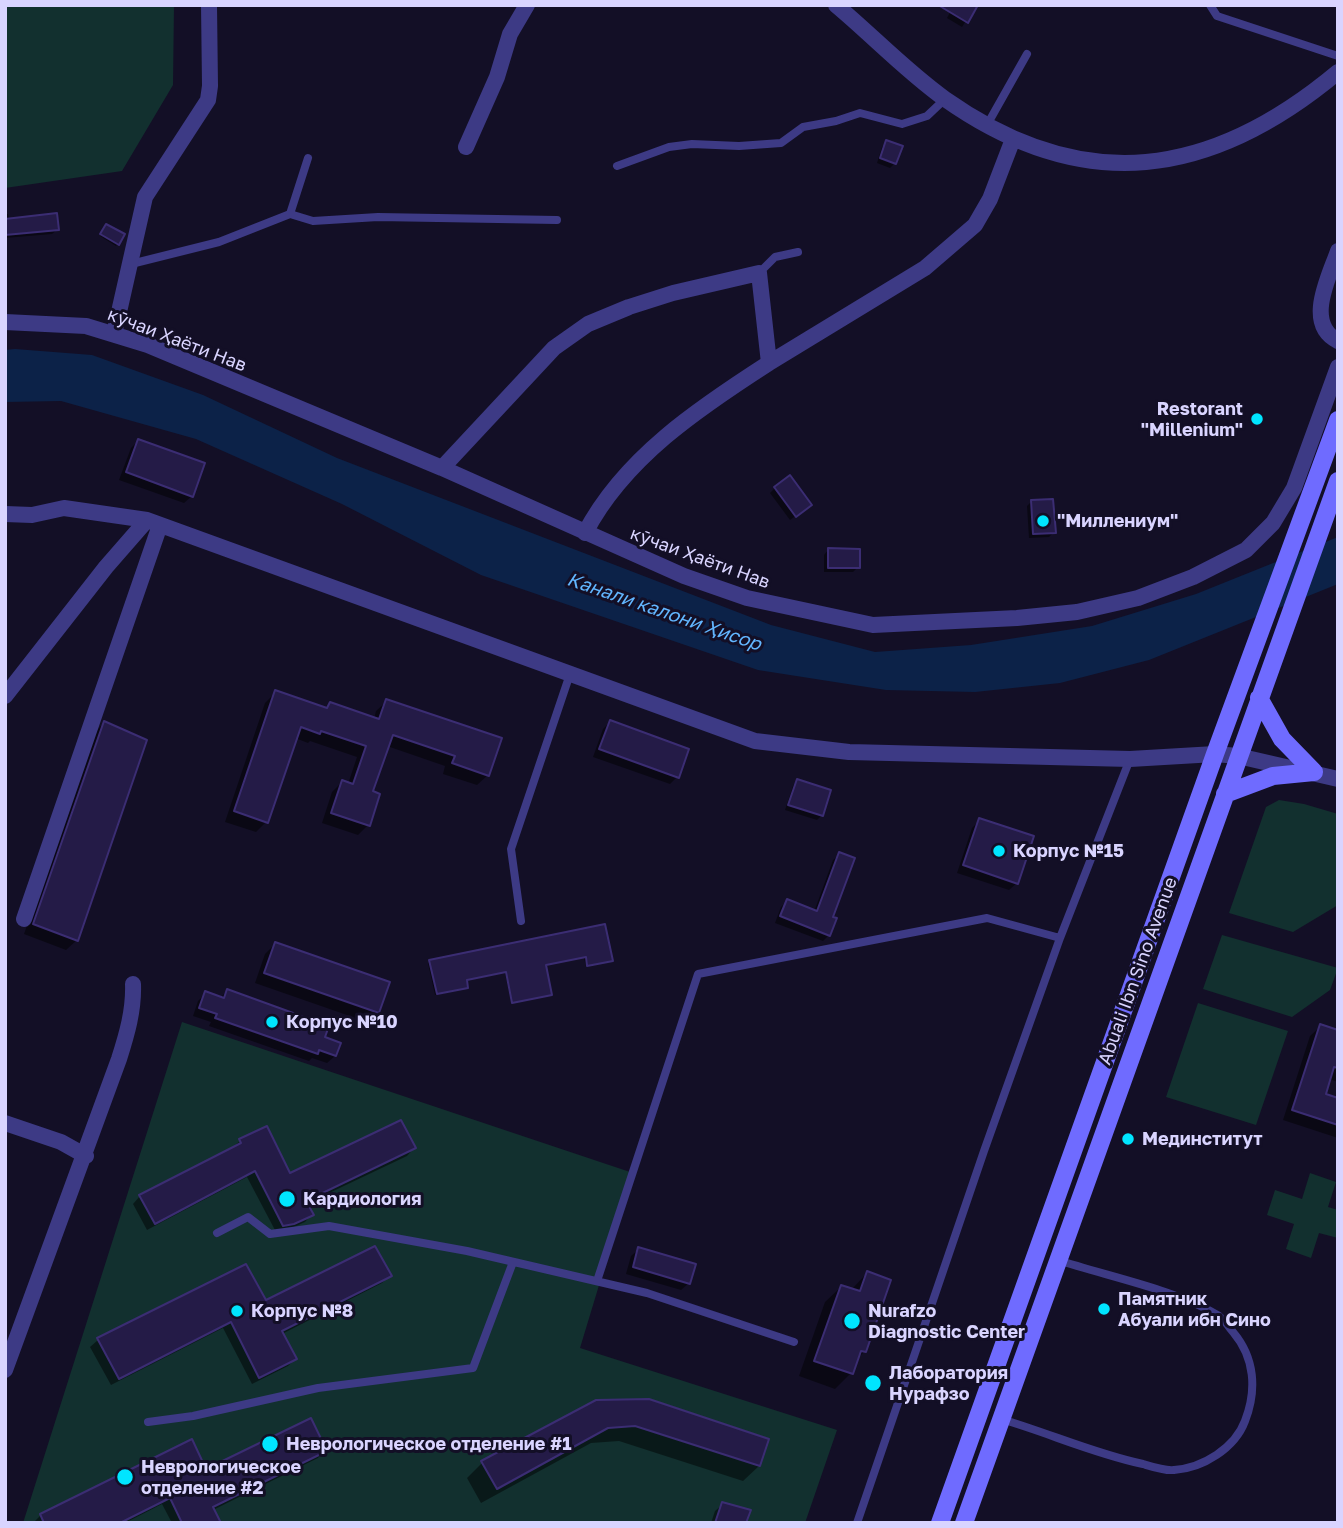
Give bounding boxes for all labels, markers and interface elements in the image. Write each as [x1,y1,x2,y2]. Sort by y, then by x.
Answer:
street label: кӯчаи Ҳаёти Нав [105,304,249,376]
place label: Restorant "Millenium" [1141,398,1243,440]
marker: Restorant "Millenium" [1249,411,1265,427]
place label: "Миллениум" [1057,510,1178,532]
marker: "Миллениум" [1035,513,1051,529]
street label: кӯчаи Ҳаёти Нав [627,523,773,593]
water label: Канали калони Ҳисор [564,568,764,656]
place label: Корпус №15 [1013,840,1124,862]
marker: Корпус №15 [991,843,1007,859]
street label: Abuali Ibn Sino Avenue [1094,874,1182,1068]
place label: Корпус №10 [286,1011,398,1033]
marker: Корпус №10 [264,1014,280,1030]
place label: Мединститут [1142,1128,1263,1150]
marker: Мединститут [1120,1131,1136,1147]
place label: Кардиология [303,1188,422,1210]
marker: Кардиология [277,1189,297,1209]
place label: Памятник Абуали ибн Сино [1118,1288,1271,1330]
place label: Корпус №8 [251,1300,353,1322]
place label: Nurafzo Diagnostic Center [868,1300,1025,1342]
marker: Памятник Абуали ибн Сино [1096,1301,1112,1317]
marker: Корпус №8 [229,1303,245,1319]
marker: Nurafzo Diagnostic Center [842,1311,862,1331]
place label: Лаборатория Нурафзо [889,1362,1008,1404]
marker: Лаборатория Нурафзо [863,1373,883,1393]
place label: Неврологическое отделение #1 [286,1433,571,1455]
marker: Неврологическое отделение #1 [260,1434,280,1454]
place label: Неврологическое отделение #2 [141,1456,301,1498]
marker: Неврологическое отделение #2 [115,1467,135,1487]

